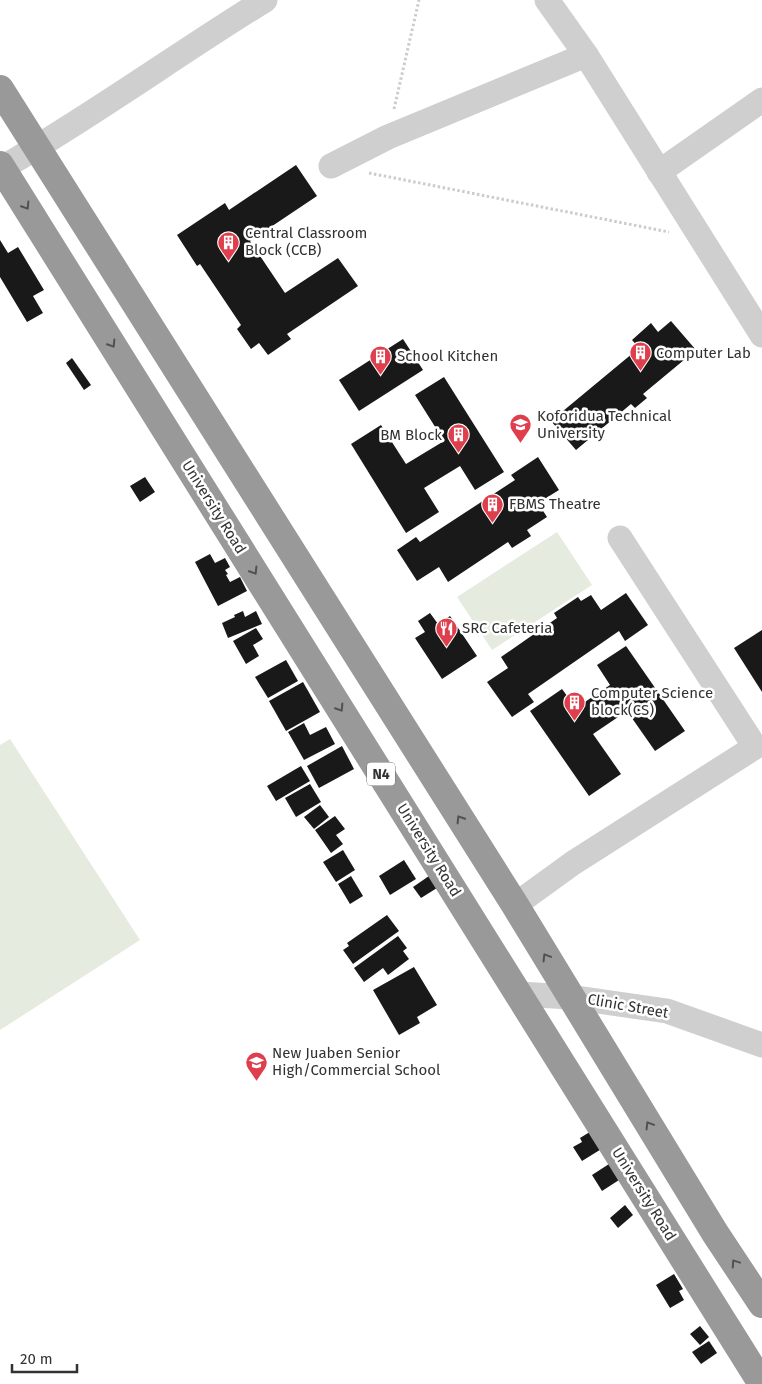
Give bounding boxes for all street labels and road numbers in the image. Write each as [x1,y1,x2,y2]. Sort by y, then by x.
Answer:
street label: University Road [178,457,250,557]
road number: N4 [367,762,395,786]
street label: University Road [393,800,465,900]
street label: Clinic Street [586,990,670,1022]
street label: University Road [608,1144,680,1244]

